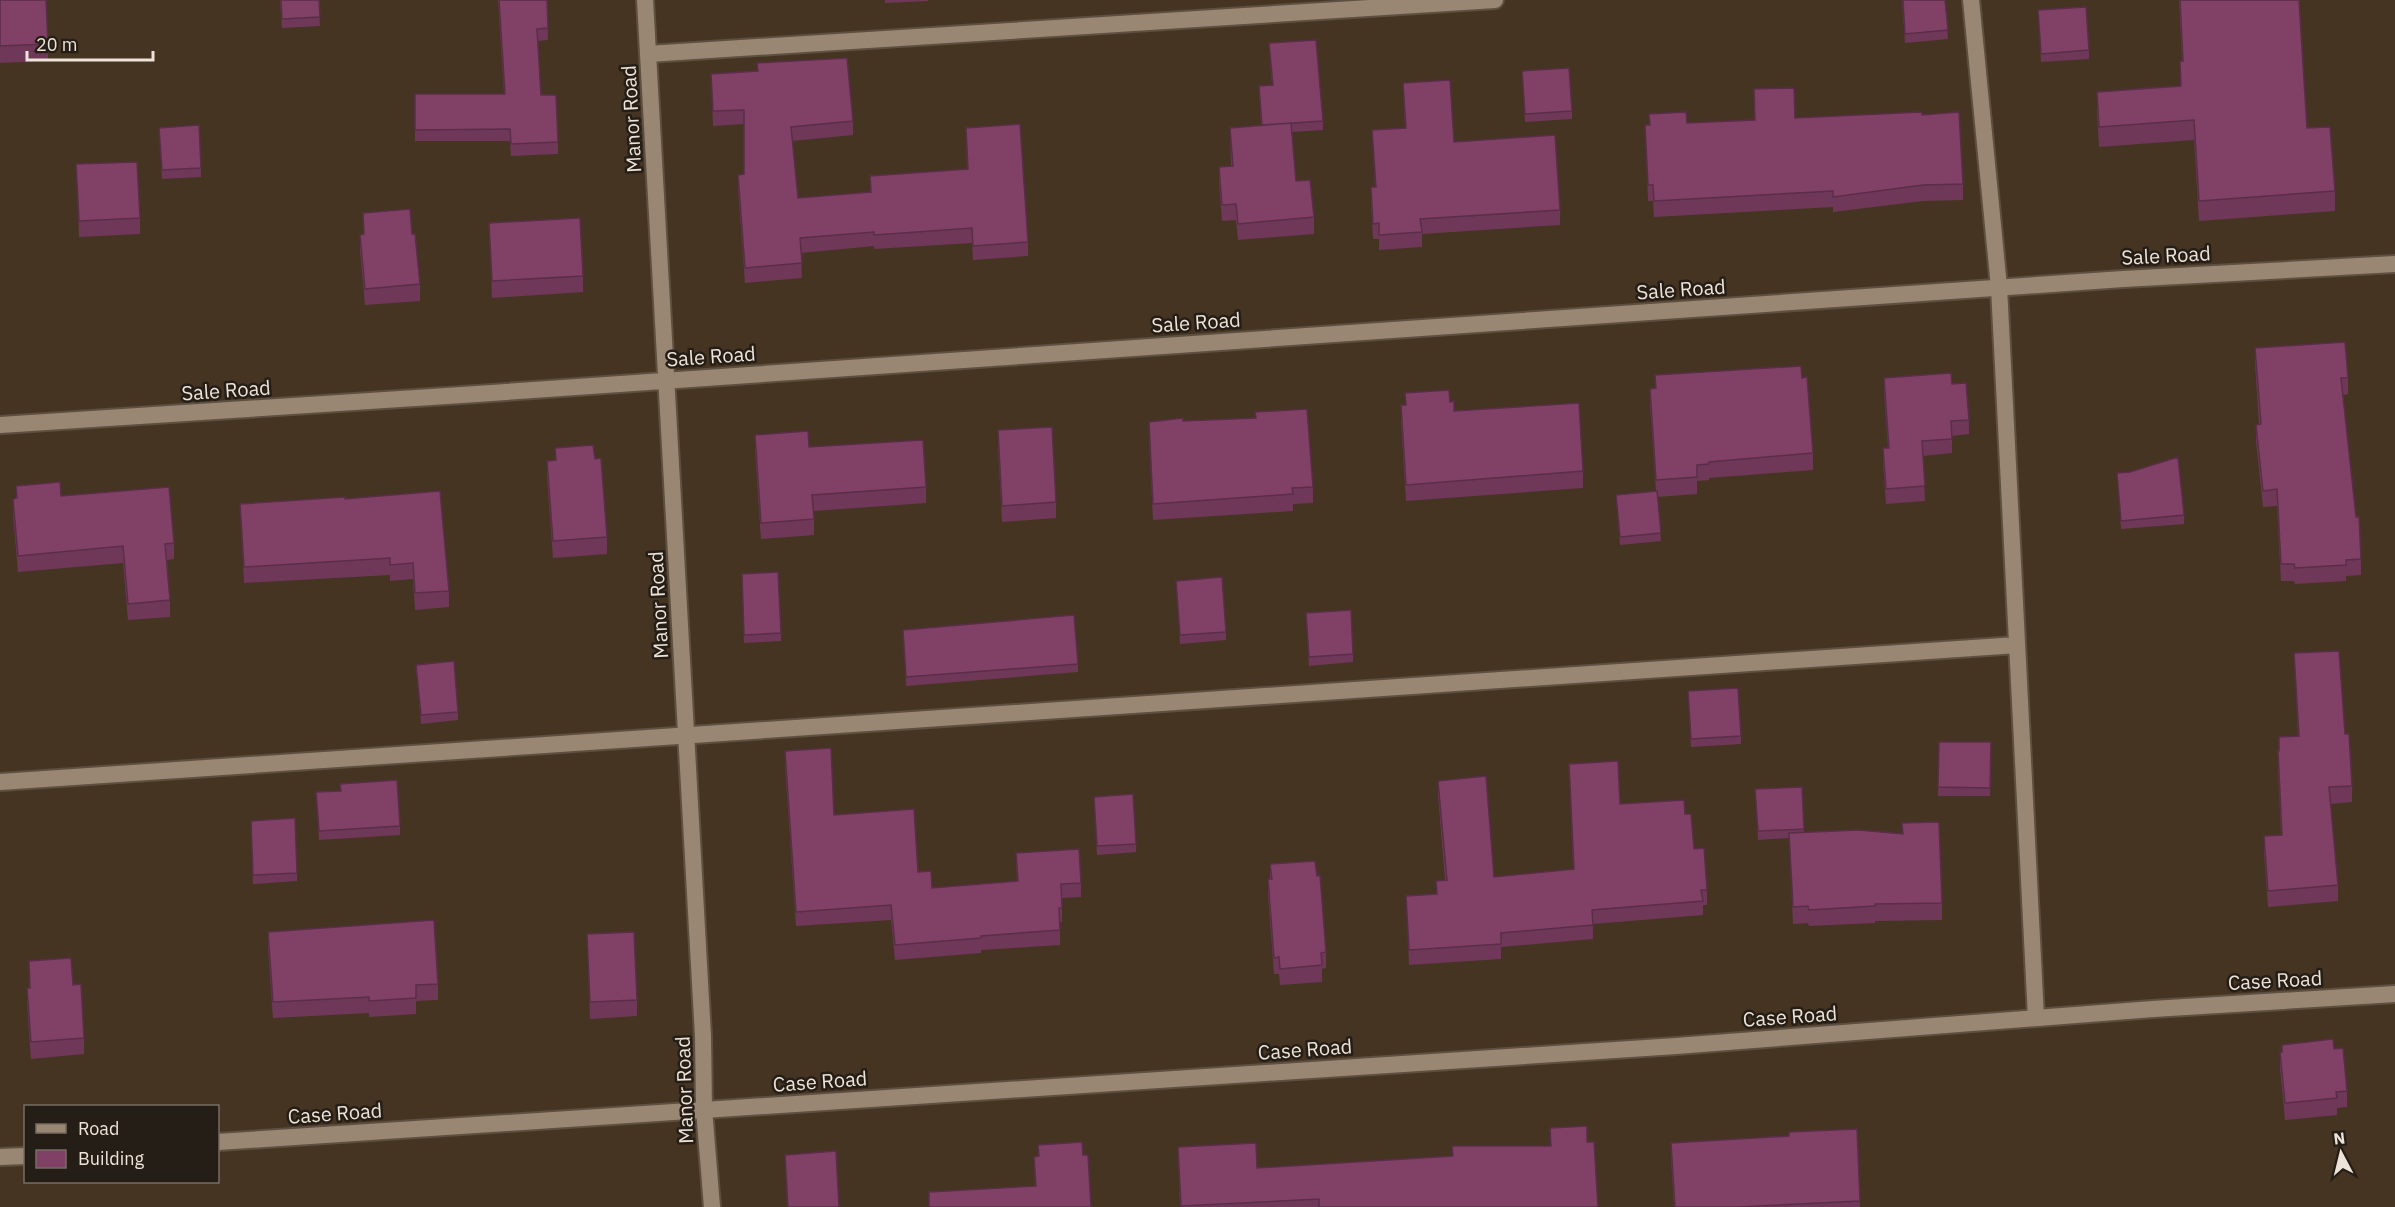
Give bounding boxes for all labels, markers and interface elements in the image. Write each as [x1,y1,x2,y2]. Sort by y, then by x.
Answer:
scale bar [27,24,153,62]
text: 20 m [36,33,78,56]
street label: Manor Road [615,65,647,173]
street label: Sale Road [2121,239,2211,271]
street label: Sale Road [1635,272,1727,306]
street label: Sale Road [1150,305,1242,339]
street label: Sale Road [665,339,757,373]
street label: Sale Road [180,373,272,407]
street label: Manor Road [642,551,674,659]
street label: Case Road [2227,964,2323,996]
street label: Case Road [1742,999,1838,1033]
street label: Case Road [1257,1032,1353,1066]
street label: Manor Road [669,1036,699,1144]
street label: Case Road [772,1064,868,1098]
street label: Case Road [287,1096,383,1130]
legend [24,1105,219,1183]
text: Road [78,1117,119,1140]
north arrow [2311,1123,2371,1183]
text: N [2332,1127,2346,1149]
text: Building [78,1147,145,1170]

